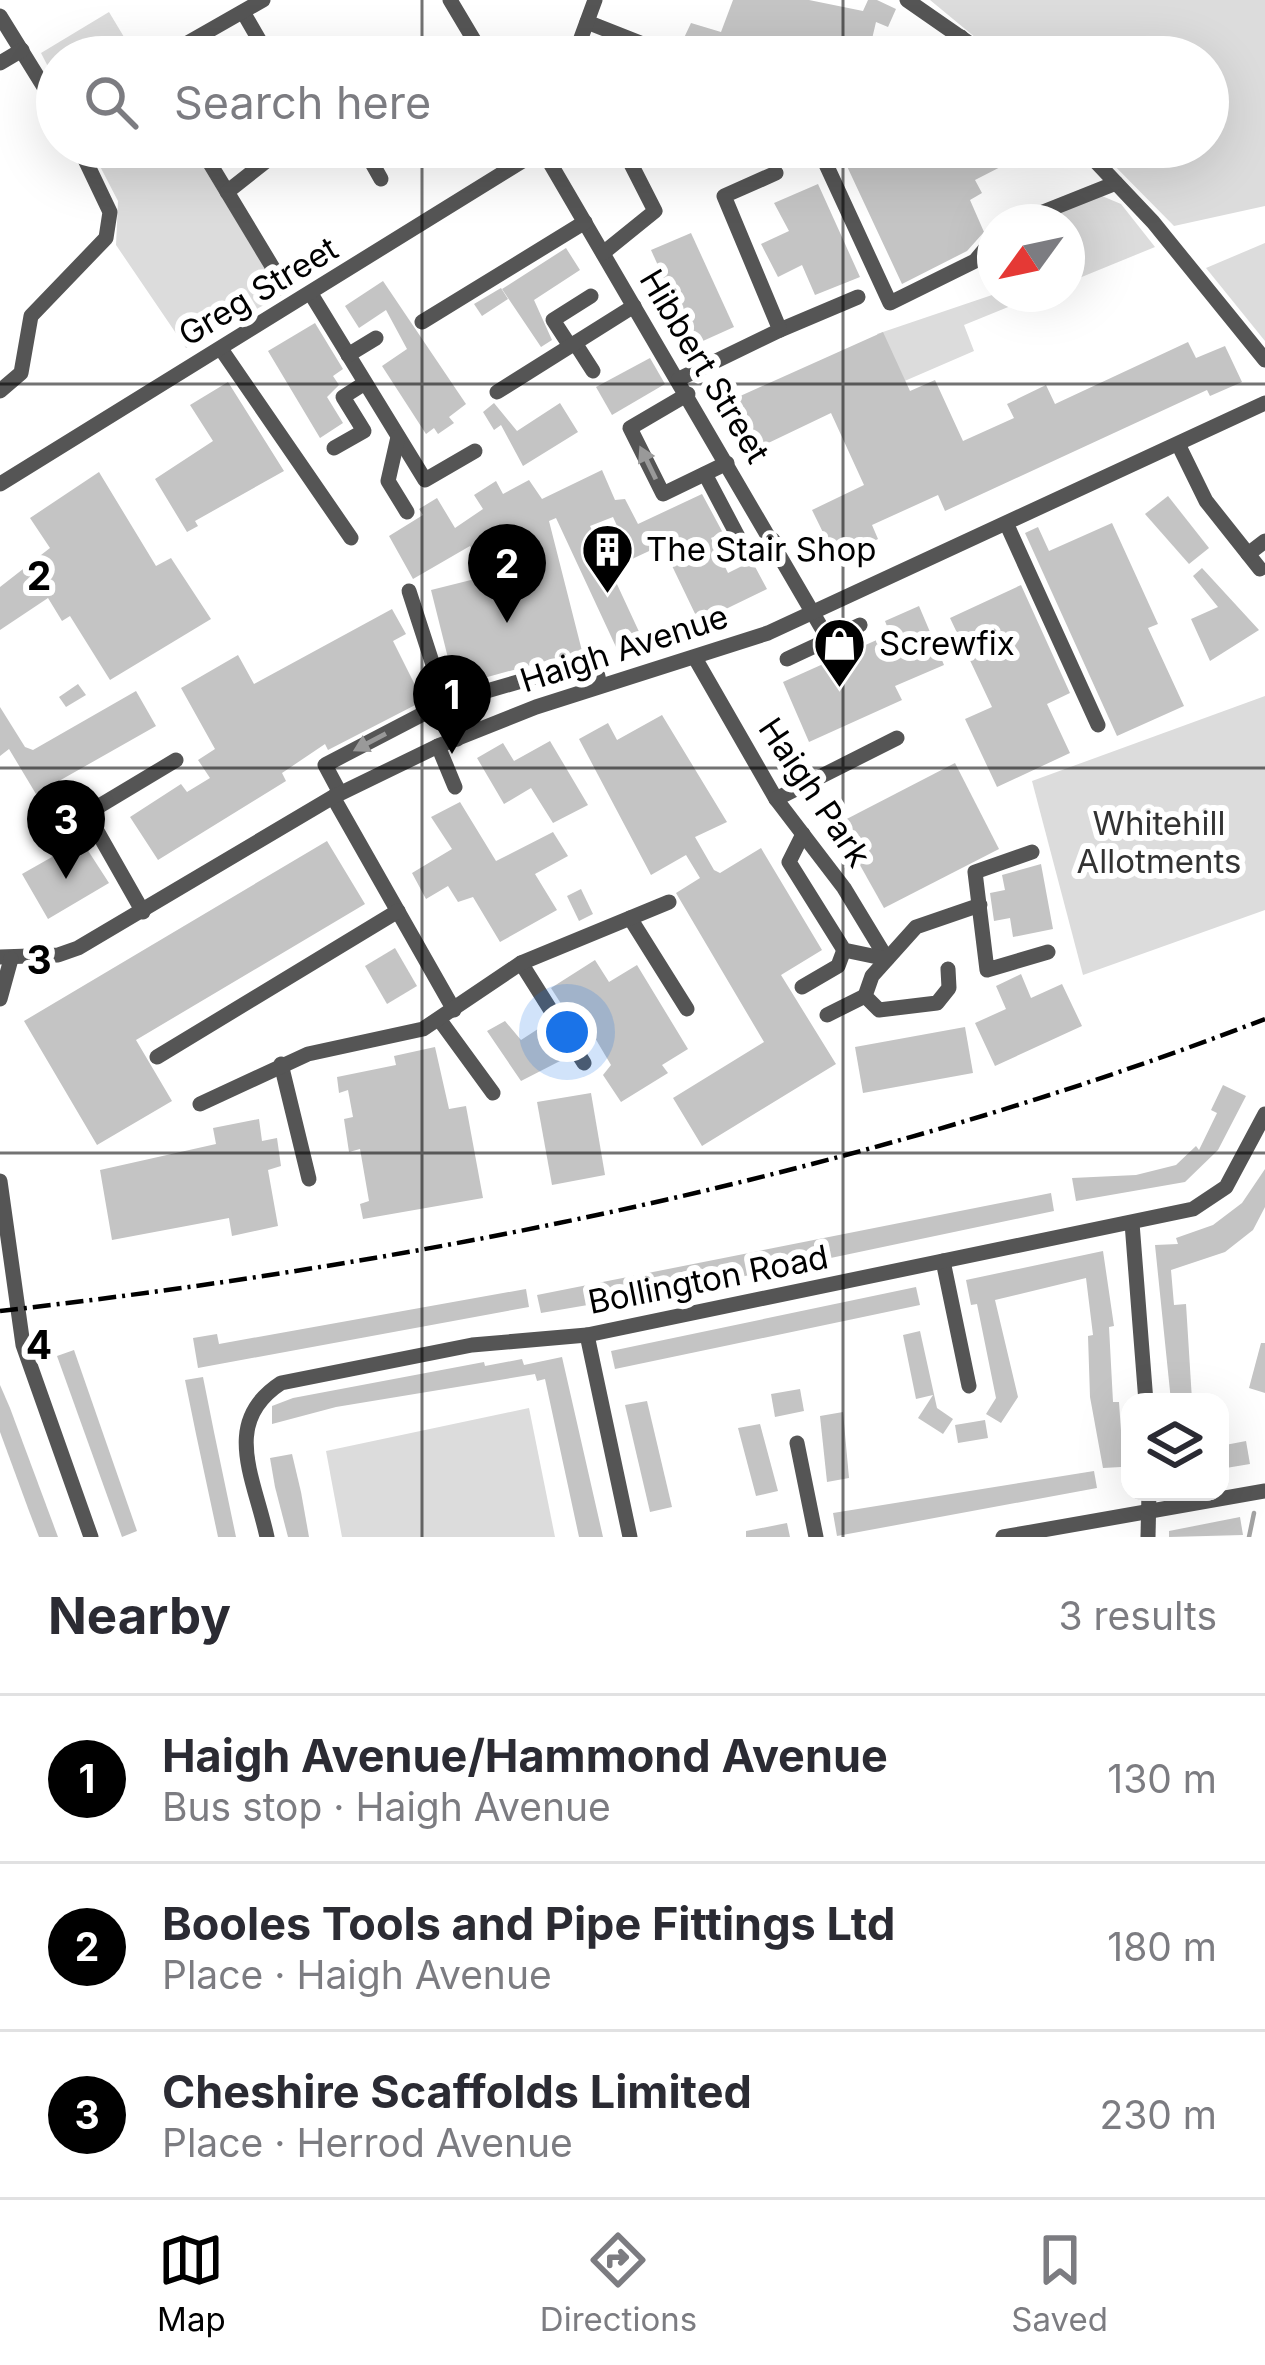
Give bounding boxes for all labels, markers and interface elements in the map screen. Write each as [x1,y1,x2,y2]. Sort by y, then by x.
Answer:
search box [36,36,1229,168]
icon: search [78,69,144,135]
text: Search here [174,75,431,130]
north arrow [977,204,1085,312]
street label: Greg Street [171,228,345,354]
street label: Hibbert Street [632,262,778,470]
one-way arrow [638,446,658,480]
building icon: The Stair Shop [579,521,635,595]
pin: 2 [468,524,546,623]
place label: The Stair Shop [646,529,876,569]
text: 2 [27,552,51,599]
street label: Haigh Avenue [515,596,733,700]
shop icon: Screwfix [812,615,868,689]
place label: Screwfix [879,623,1015,663]
pin: 1 [413,655,491,754]
street label: Haigh Park [751,710,879,874]
one-way arrow [352,731,387,752]
pin: 3 [27,780,105,879]
park label: Whitehill Allotments [1077,803,1241,881]
text: 3 [26,936,52,983]
your location [537,1002,597,1062]
street label: Bollington Road [585,1236,831,1322]
text: 4 [26,1321,52,1368]
map controls [1121,1393,1229,1501]
button: layers [1121,1393,1229,1501]
text: Nearby [48,1585,231,1646]
text: 3 results [1059,1592,1217,1639]
text: Haigh Avenue/Hammond Avenue [162,1728,888,1783]
text: 1 [79,1755,95,1802]
text: 130 m [1107,1755,1217,1802]
text: Bus stop · Haigh Avenue [162,1783,611,1830]
text: Booles Tools and Pipe Fittings Ltd [162,1896,895,1951]
text: 2 [75,1923,99,1970]
text: 180 m [1107,1923,1217,1970]
text: Place · Haigh Avenue [162,1951,552,1998]
text: Cheshire Scaffolds Limited [162,2064,752,2119]
text: 3 [74,2091,100,2138]
text: 230 m [1099,2091,1217,2138]
text: Place · Herrod Avenue [162,2119,573,2166]
tab: Map [157,2227,226,2339]
tab: Directions [540,2227,697,2339]
tab: Saved [1011,2227,1108,2339]

